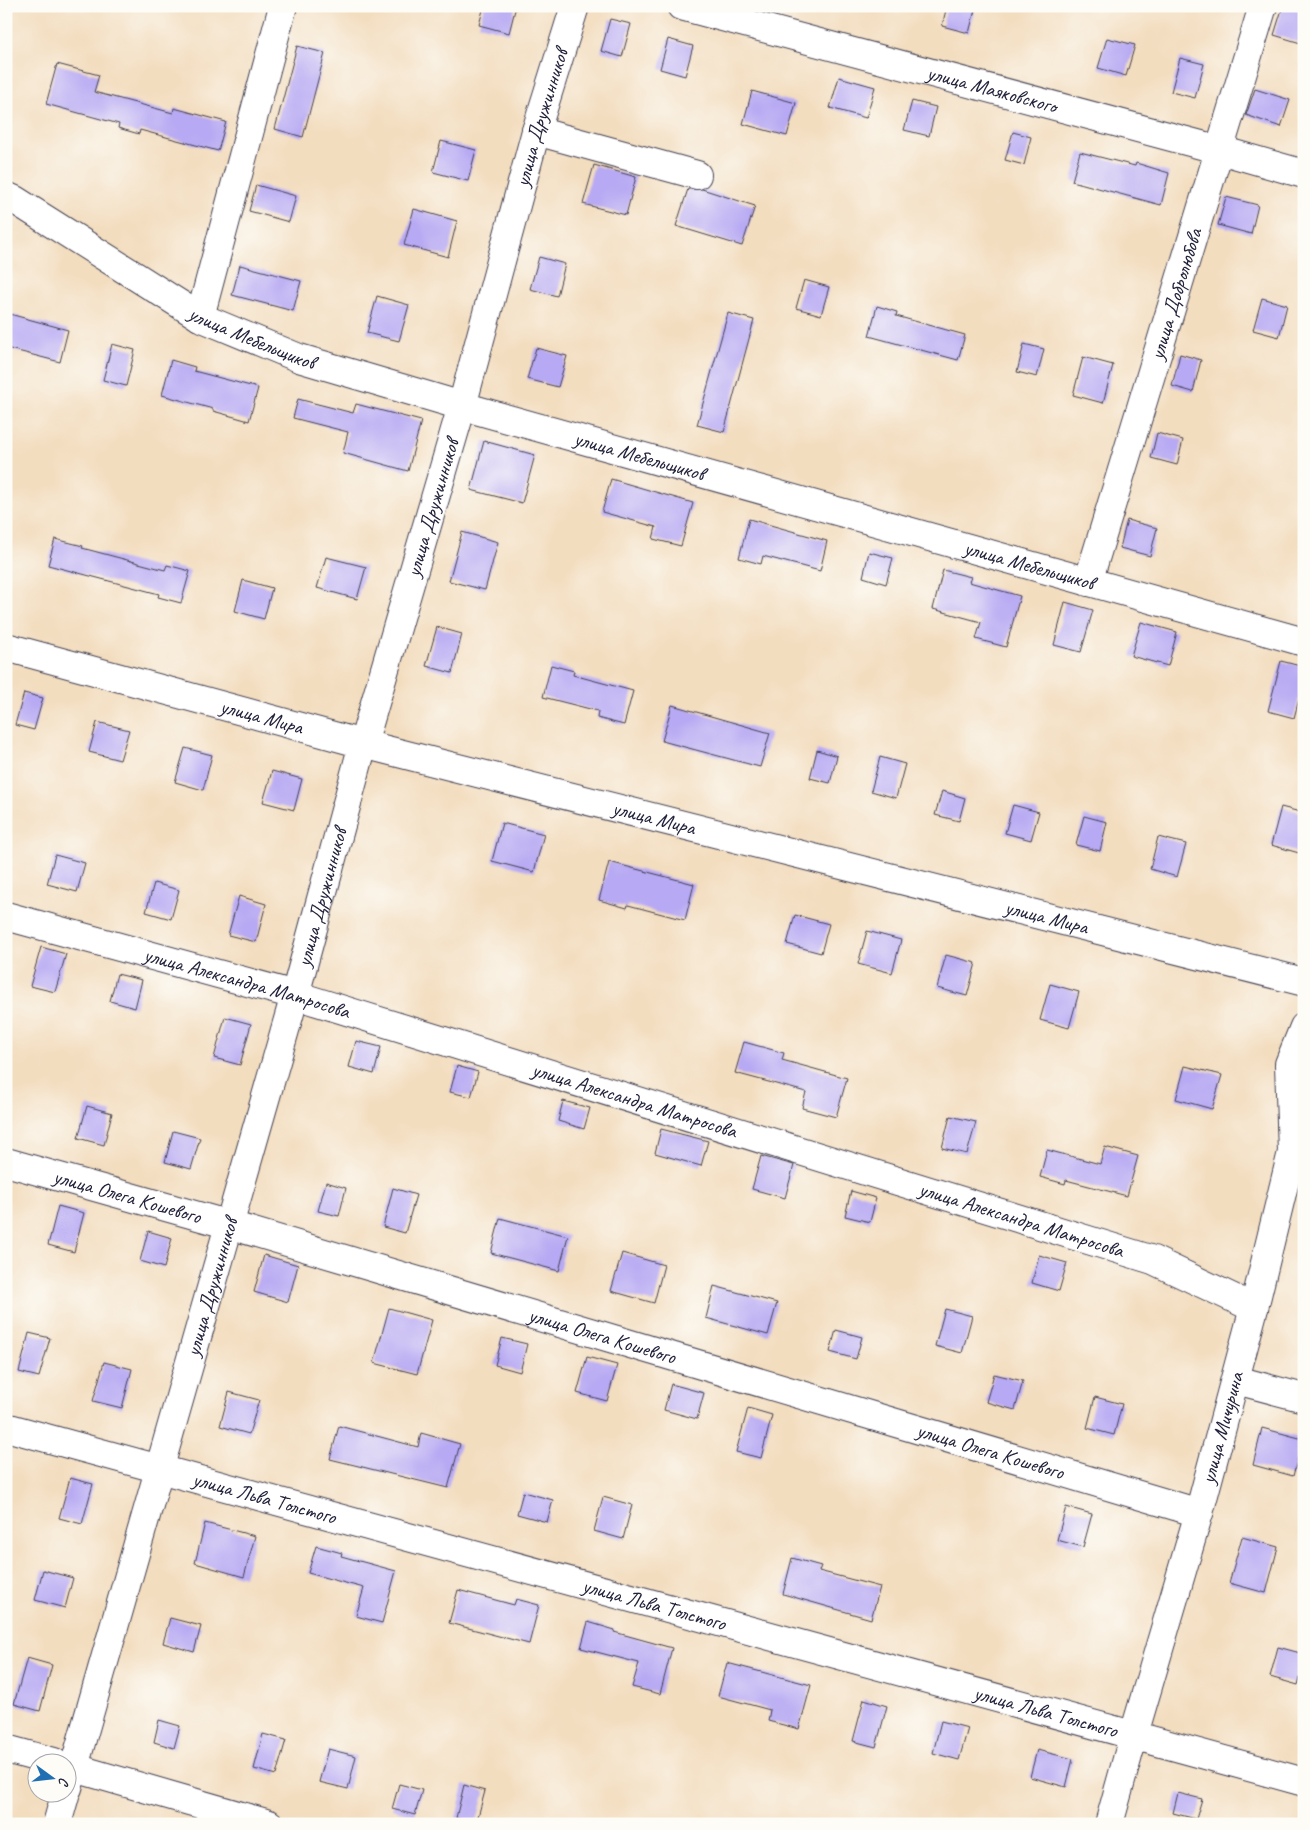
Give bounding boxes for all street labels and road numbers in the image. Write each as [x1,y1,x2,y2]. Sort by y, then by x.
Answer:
street label: улица Дружинников [508,42,575,191]
street label: улица Маяковского [922,59,1062,120]
street label: улица Добролюбова [1143,224,1208,364]
street label: улица Мебельщиков [182,299,322,376]
street label: улица Мебельщиков [569,425,711,487]
street label: улица Дружинников [399,432,466,582]
street label: улица Мебельщиков [959,534,1101,597]
street label: улица Мира [216,692,307,741]
street label: улица Мира [608,794,700,841]
street label: улица Дружинников [290,822,354,971]
street label: улица Мира [1000,893,1092,940]
street label: улица Александра Матросова [139,941,355,1025]
street label: улица Александра Матросова [527,1055,742,1144]
street label: улица Олега Кошевого [49,1162,206,1230]
street label: улица Александра Матросова [914,1175,1129,1264]
street label: улица Дружинников [179,1211,245,1361]
street label: улица Олега Кошевого [524,1301,680,1370]
street label: улица Мичурина [1194,1367,1250,1488]
street label: улица Олега Кошевого [912,1416,1069,1486]
street label: улица Льва Толстого [188,1465,341,1530]
street label: улица Льва Толстого [578,1572,730,1637]
street label: улица Льва Толстого [969,1679,1122,1744]

